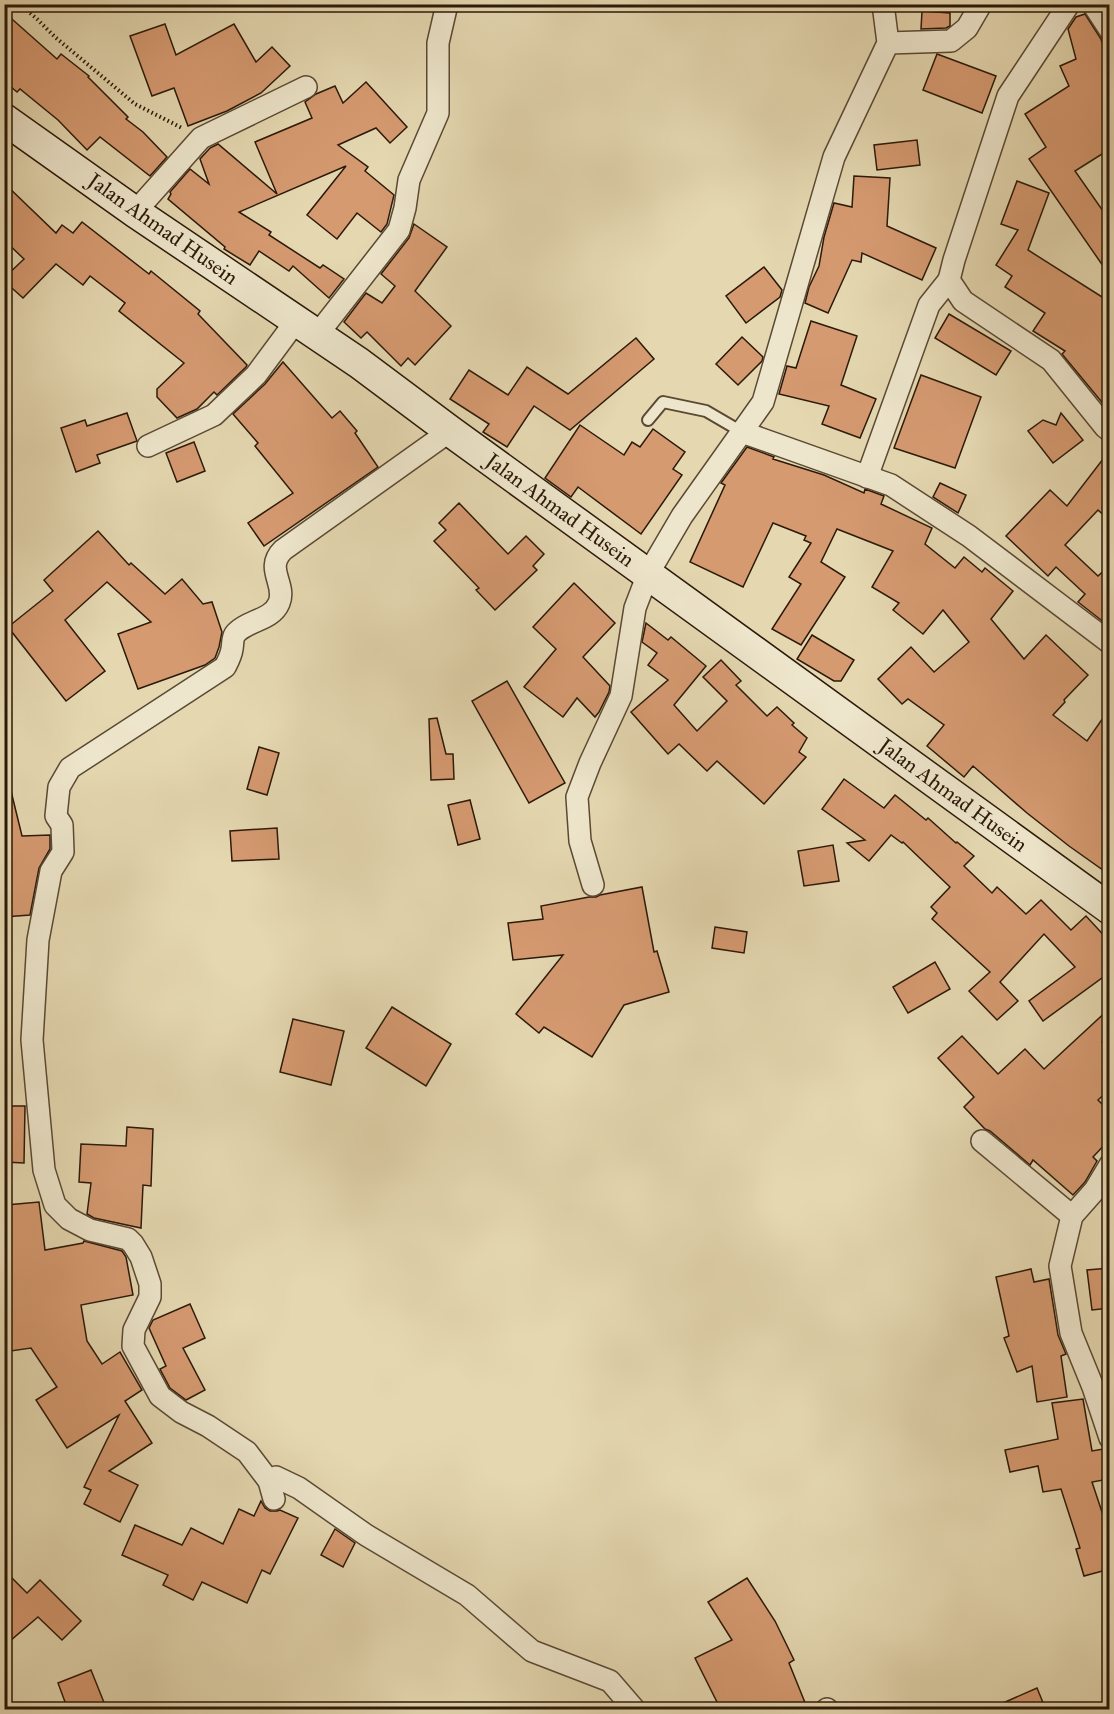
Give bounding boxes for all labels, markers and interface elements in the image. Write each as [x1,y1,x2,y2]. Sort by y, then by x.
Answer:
street label: Jalan Ahmad Husein [81,166,243,291]
street label: Jalan Ahmad Husein [479,446,639,573]
street label: Jalan Ahmad Husein [872,731,1032,858]

